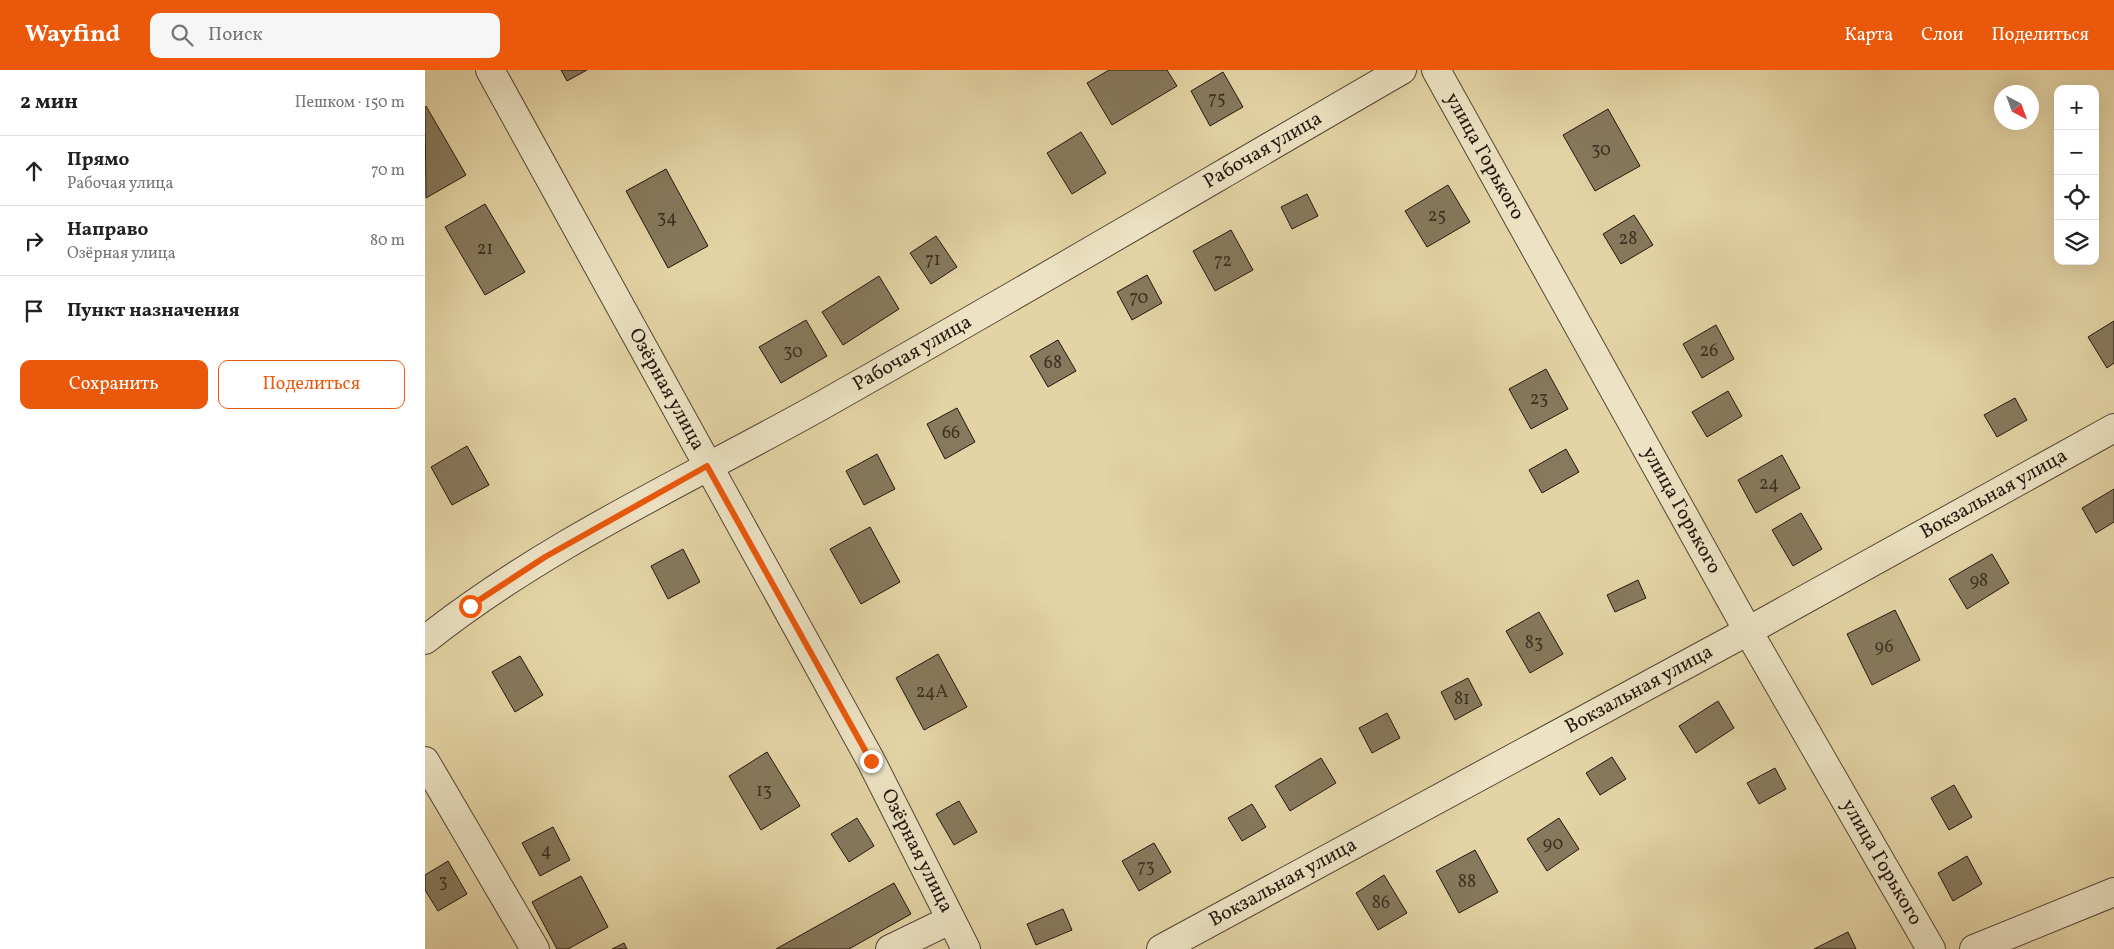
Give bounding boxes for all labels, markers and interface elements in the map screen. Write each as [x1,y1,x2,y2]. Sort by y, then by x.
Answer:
search box [150,13,500,58]
text: Wayfind [25,18,120,52]
icon: search [168,21,196,49]
text: Поиск [208,22,263,48]
text: Карта [1845,23,1893,48]
text: Слои [1921,23,1963,48]
text: Поделиться [1991,23,2089,48]
north arrow [1994,85,2039,130]
map controls [2054,85,2099,265]
button: + [2054,85,2099,130]
house number: 75 [1208,87,1226,112]
text: 2 мин [20,88,78,117]
street label: улица Горького [1437,88,1531,225]
text: Пешком · 150 m [295,92,405,114]
street label: Рабочая улица [1198,105,1328,196]
button: − [2054,130,2099,175]
house number: 30 [1591,138,1611,163]
text: Прямо [67,147,129,173]
icon: ahead [20,157,48,185]
text: 70 m [371,160,405,182]
text: Рабочая улица [67,173,173,195]
button: locate [2054,175,2099,220]
house number: 25 [1428,204,1446,229]
house number: 34 [657,206,677,231]
text: Направо [67,217,149,243]
button: layers [2054,220,2099,265]
icon: right [20,227,48,255]
house number: 28 [1619,227,1637,252]
text: 80 m [370,230,405,252]
house number: 21 [477,237,493,262]
text: Озёрная улица [67,243,176,265]
house number: 71 [925,248,941,273]
house number: 72 [1214,249,1232,274]
house number: 70 [1130,286,1149,311]
icon: arrive [20,297,48,325]
text: Пункт назначения [67,298,240,324]
street label: Рабочая улица [848,309,977,399]
street label: Озёрная улица [621,323,711,456]
house number: 26 [1700,339,1718,364]
house number: 30 [783,340,803,365]
house number: 68 [1044,351,1062,376]
button: Сохранить [20,360,208,409]
button: Поделиться [218,360,405,409]
house number: 23 [1530,387,1548,412]
house number: 66 [942,421,960,446]
street label: улица Горького [1634,442,1728,579]
street label: Вокзальная улица [1915,442,2073,547]
house number: 24 [1759,472,1779,497]
house number: 98 [1970,569,1988,594]
route start [459,595,482,618]
house number: 83 [1525,631,1543,656]
house number: 96 [1874,635,1894,660]
street label: Вокзальная улица [1560,638,1718,741]
house number: 24А [916,680,949,705]
house number: 81 [1454,687,1470,712]
route end [860,750,883,773]
house number: 13 [756,779,772,804]
street label: Озёрная улица [873,784,960,918]
street label: улица Горького [1834,794,1929,931]
street label: Вокзальная улица [1204,831,1362,934]
house number: 90 [1543,832,1563,857]
house number: 4 [541,839,551,864]
house number: 73 [1137,855,1155,880]
house number: 3 [438,870,448,895]
house number: 88 [1458,870,1476,895]
house number: 86 [1372,891,1390,916]

